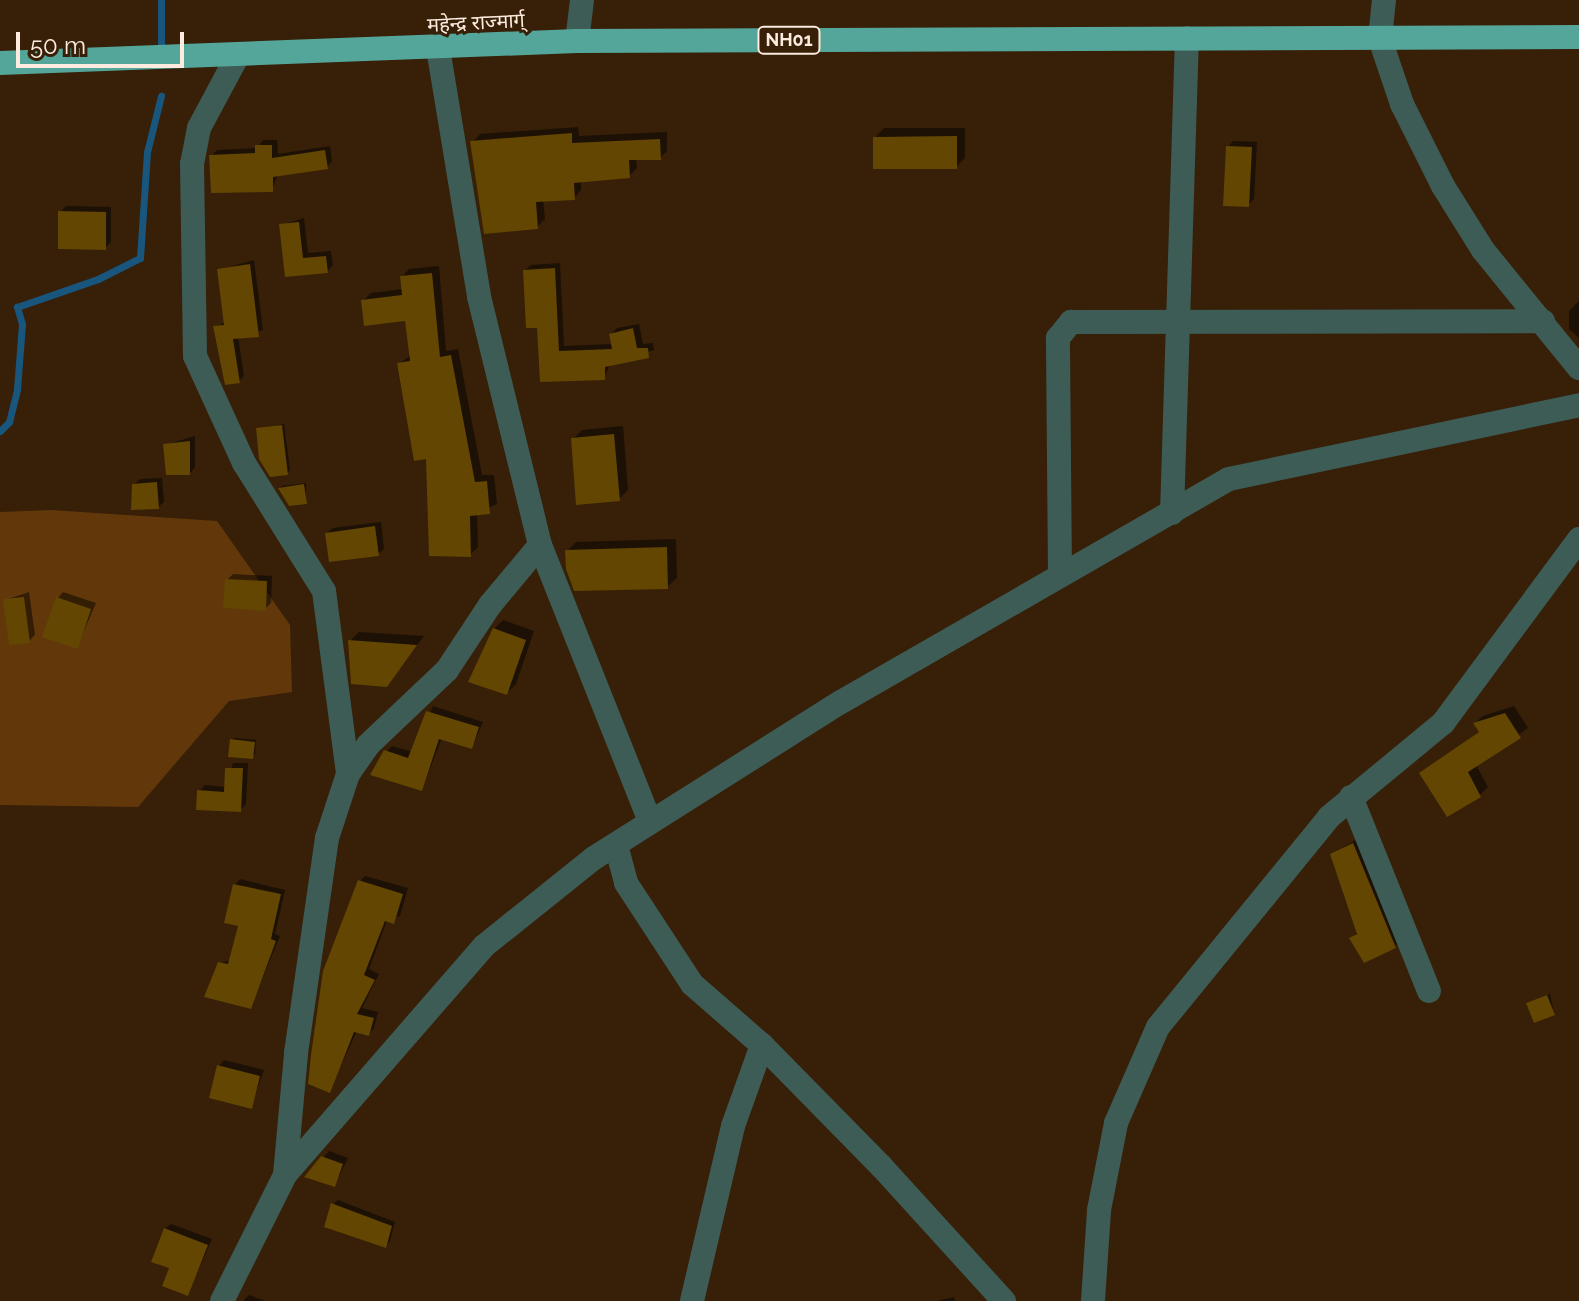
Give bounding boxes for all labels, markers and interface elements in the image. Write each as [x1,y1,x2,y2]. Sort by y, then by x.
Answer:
street label: महेन्द्र राज्मार्ग् [427,8,525,38]
scale bar [20,16,188,66]
road number: NH01 [757,26,821,54]
text: 50 m [30,31,86,60]

